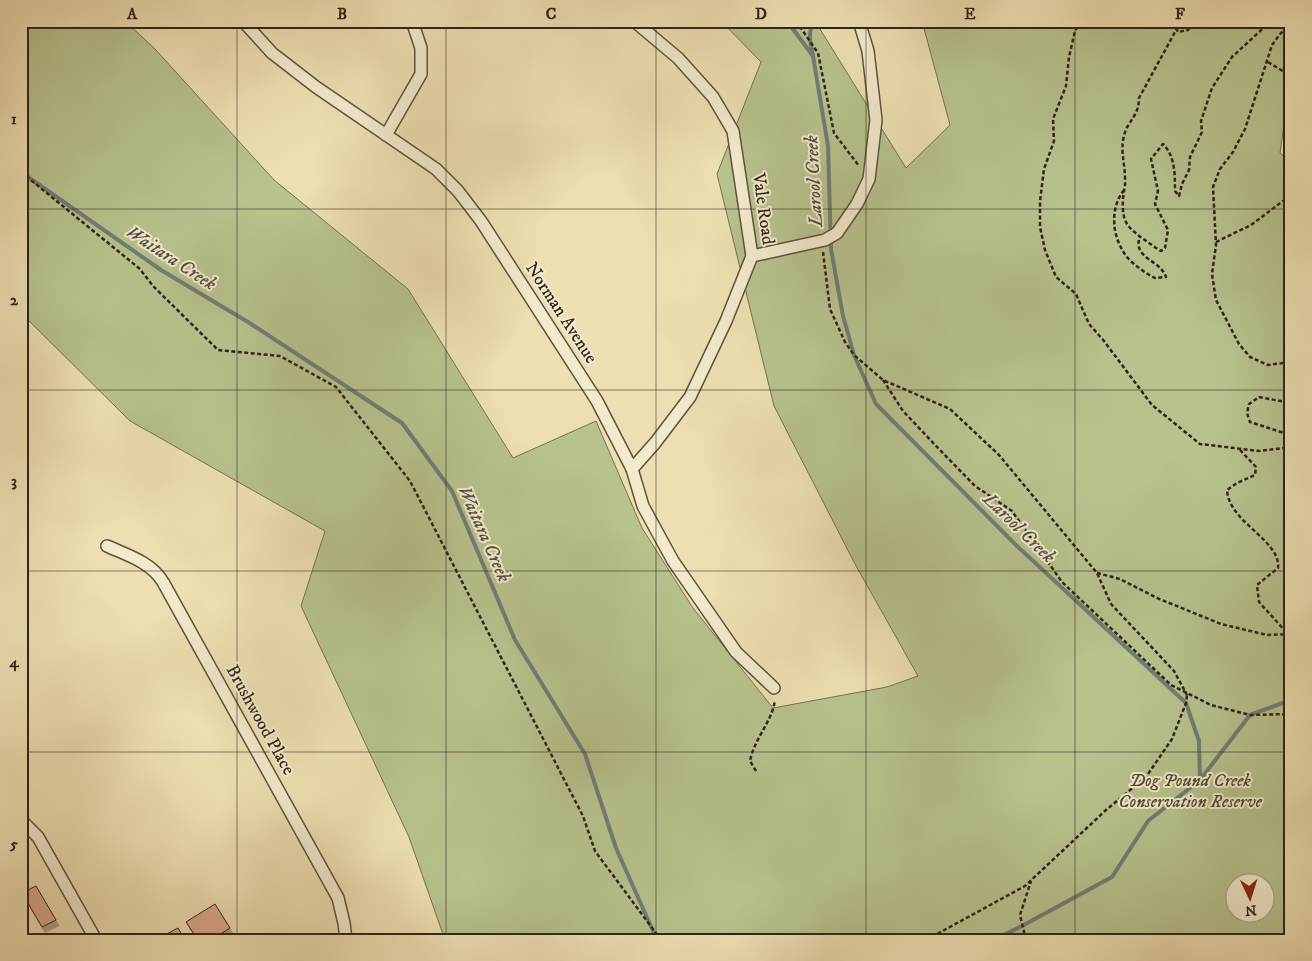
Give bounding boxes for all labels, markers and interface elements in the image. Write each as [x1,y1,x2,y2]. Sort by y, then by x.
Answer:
text: A [126,4,138,24]
text: B [337,4,347,24]
text: C [546,4,556,24]
text: D [755,4,767,24]
text: E [964,4,976,24]
text: F [1175,4,1185,24]
text: 1 [11,109,17,129]
water label: Larool Creek [800,135,828,228]
street label: Vale Road [747,171,779,246]
water label: Waitara Creek [122,220,220,296]
street label: Norman Avenue [520,258,602,368]
text: 2 [10,290,19,310]
text: 3 [11,471,17,491]
water label: Waitara Creek [453,482,515,586]
water label: Larool Creek [977,487,1060,568]
text: 4 [8,652,19,672]
street label: Brushwood Place [221,661,299,779]
park label: Dog Pound Creek Conservation Reserve [1118,770,1263,813]
text: 5 [9,834,18,854]
north arrow [1224,874,1274,924]
text: N [1244,901,1257,919]

